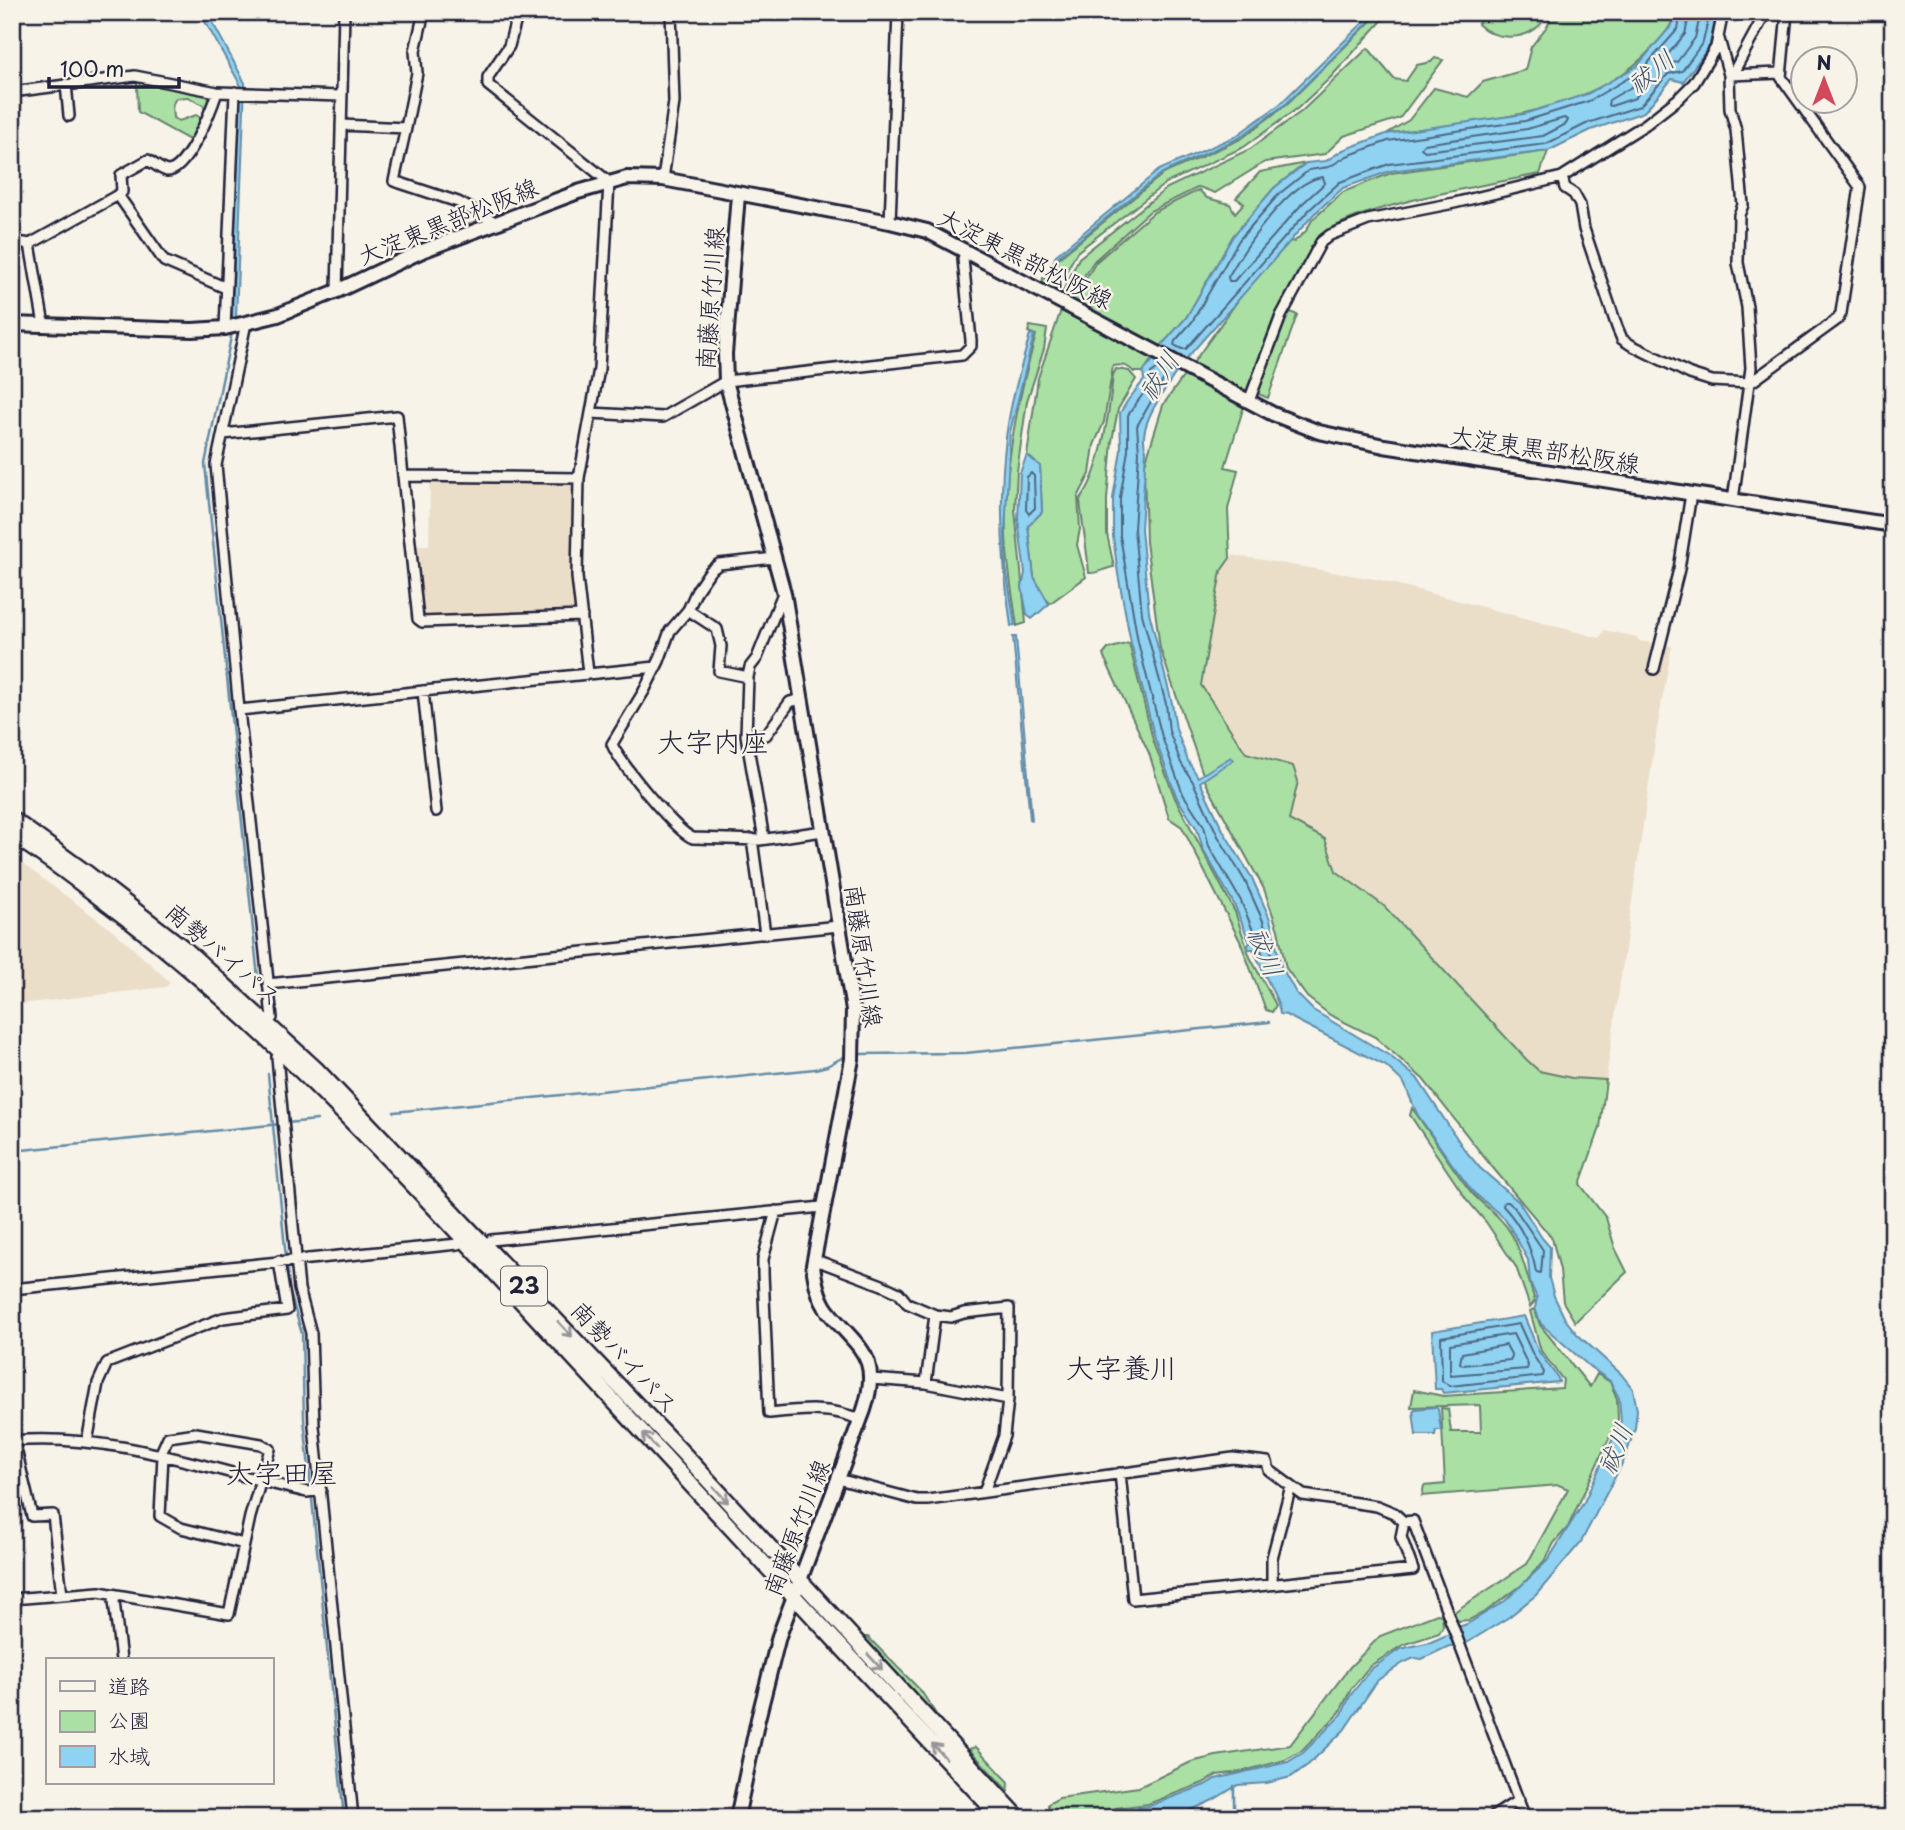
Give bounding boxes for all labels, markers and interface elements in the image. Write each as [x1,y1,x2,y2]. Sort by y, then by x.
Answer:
water label: 祓川 [1618,39,1683,102]
scale bar [49,46,178,90]
north arrow [1790,46,1860,116]
text: N [1816,48,1832,76]
text: 100 m [60,52,124,84]
street label: 大淀東黒部松阪線 [351,167,543,273]
street label: 大淀東黒部松阪線 [932,198,1120,317]
street label: 南藤原竹川線 [686,225,732,371]
water label: 祓川 [1127,343,1188,408]
street label: 大淀東黒部松阪線 [1448,415,1643,481]
district label: 大字内座 [657,719,769,762]
street label: 南藤原竹川線 [837,882,893,1030]
street label: 南勢バイパス [158,893,290,1014]
water label: 祓川 [1239,920,1294,983]
road number: 23 [501,1266,547,1306]
street label: 南勢バイパス [563,1292,688,1421]
one-way arrow [557,1320,574,1337]
district label: 大字養川 [1066,1345,1178,1388]
water label: 祓川 [1586,1417,1642,1480]
one-way arrow [642,1433,659,1450]
district label: 大字田屋 [226,1450,338,1493]
street label: 南藤原竹川線 [753,1454,838,1601]
one-way arrow [713,1486,729,1504]
one-way arrow [867,1653,884,1670]
legend [46,1658,273,1784]
text: 道路 [108,1669,150,1701]
text: 公園 [108,1703,150,1735]
text: 水域 [108,1739,150,1771]
one-way arrow [930,1743,947,1760]

